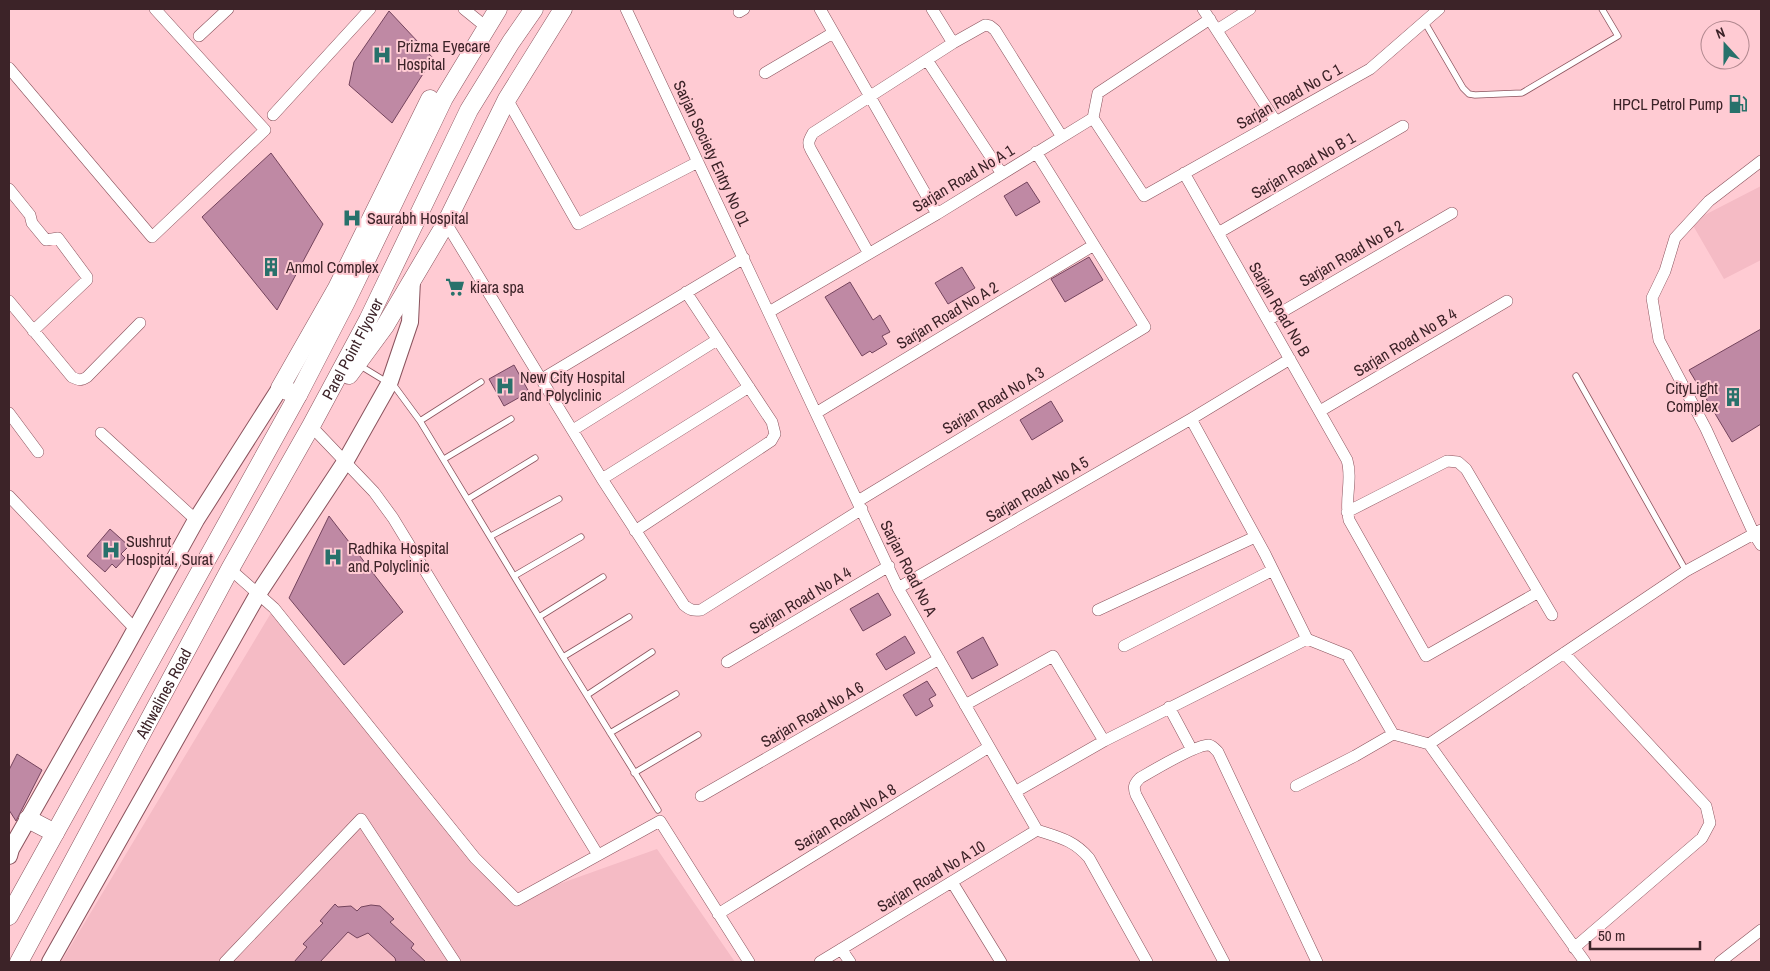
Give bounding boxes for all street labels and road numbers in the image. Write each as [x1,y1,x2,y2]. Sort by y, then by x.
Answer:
street label: Sarjan Road No C 1 [1232,58,1346,134]
street label: Sarjan Society Entry No 01 [669,77,756,230]
street label: Sarjan Road No B 1 [1247,126,1360,204]
street label: Sarjan Road No A 1 [908,139,1019,217]
street label: Sarjan Road No B 2 [1295,214,1407,292]
street label: Sarjan Road No B [1244,258,1316,361]
street label: Sarjan Road No A 2 [892,276,1002,354]
street label: Parel Point Flyover [316,294,388,403]
street label: Sarjan Road No B 4 [1349,303,1461,381]
street label: Sarjan Road No A 3 [938,361,1048,439]
street label: Sarjan Road No A 5 [982,451,1092,527]
street label: Sarjan Road No A [875,516,943,620]
street label: Sarjan Road No A 4 [745,561,855,639]
street label: Athwalines Road [130,644,196,743]
street label: Sarjan Road No A 6 [757,676,867,752]
street label: Sarjan Road No A 8 [790,778,900,856]
street label: Sarjan Road No A 10 [873,835,989,917]

